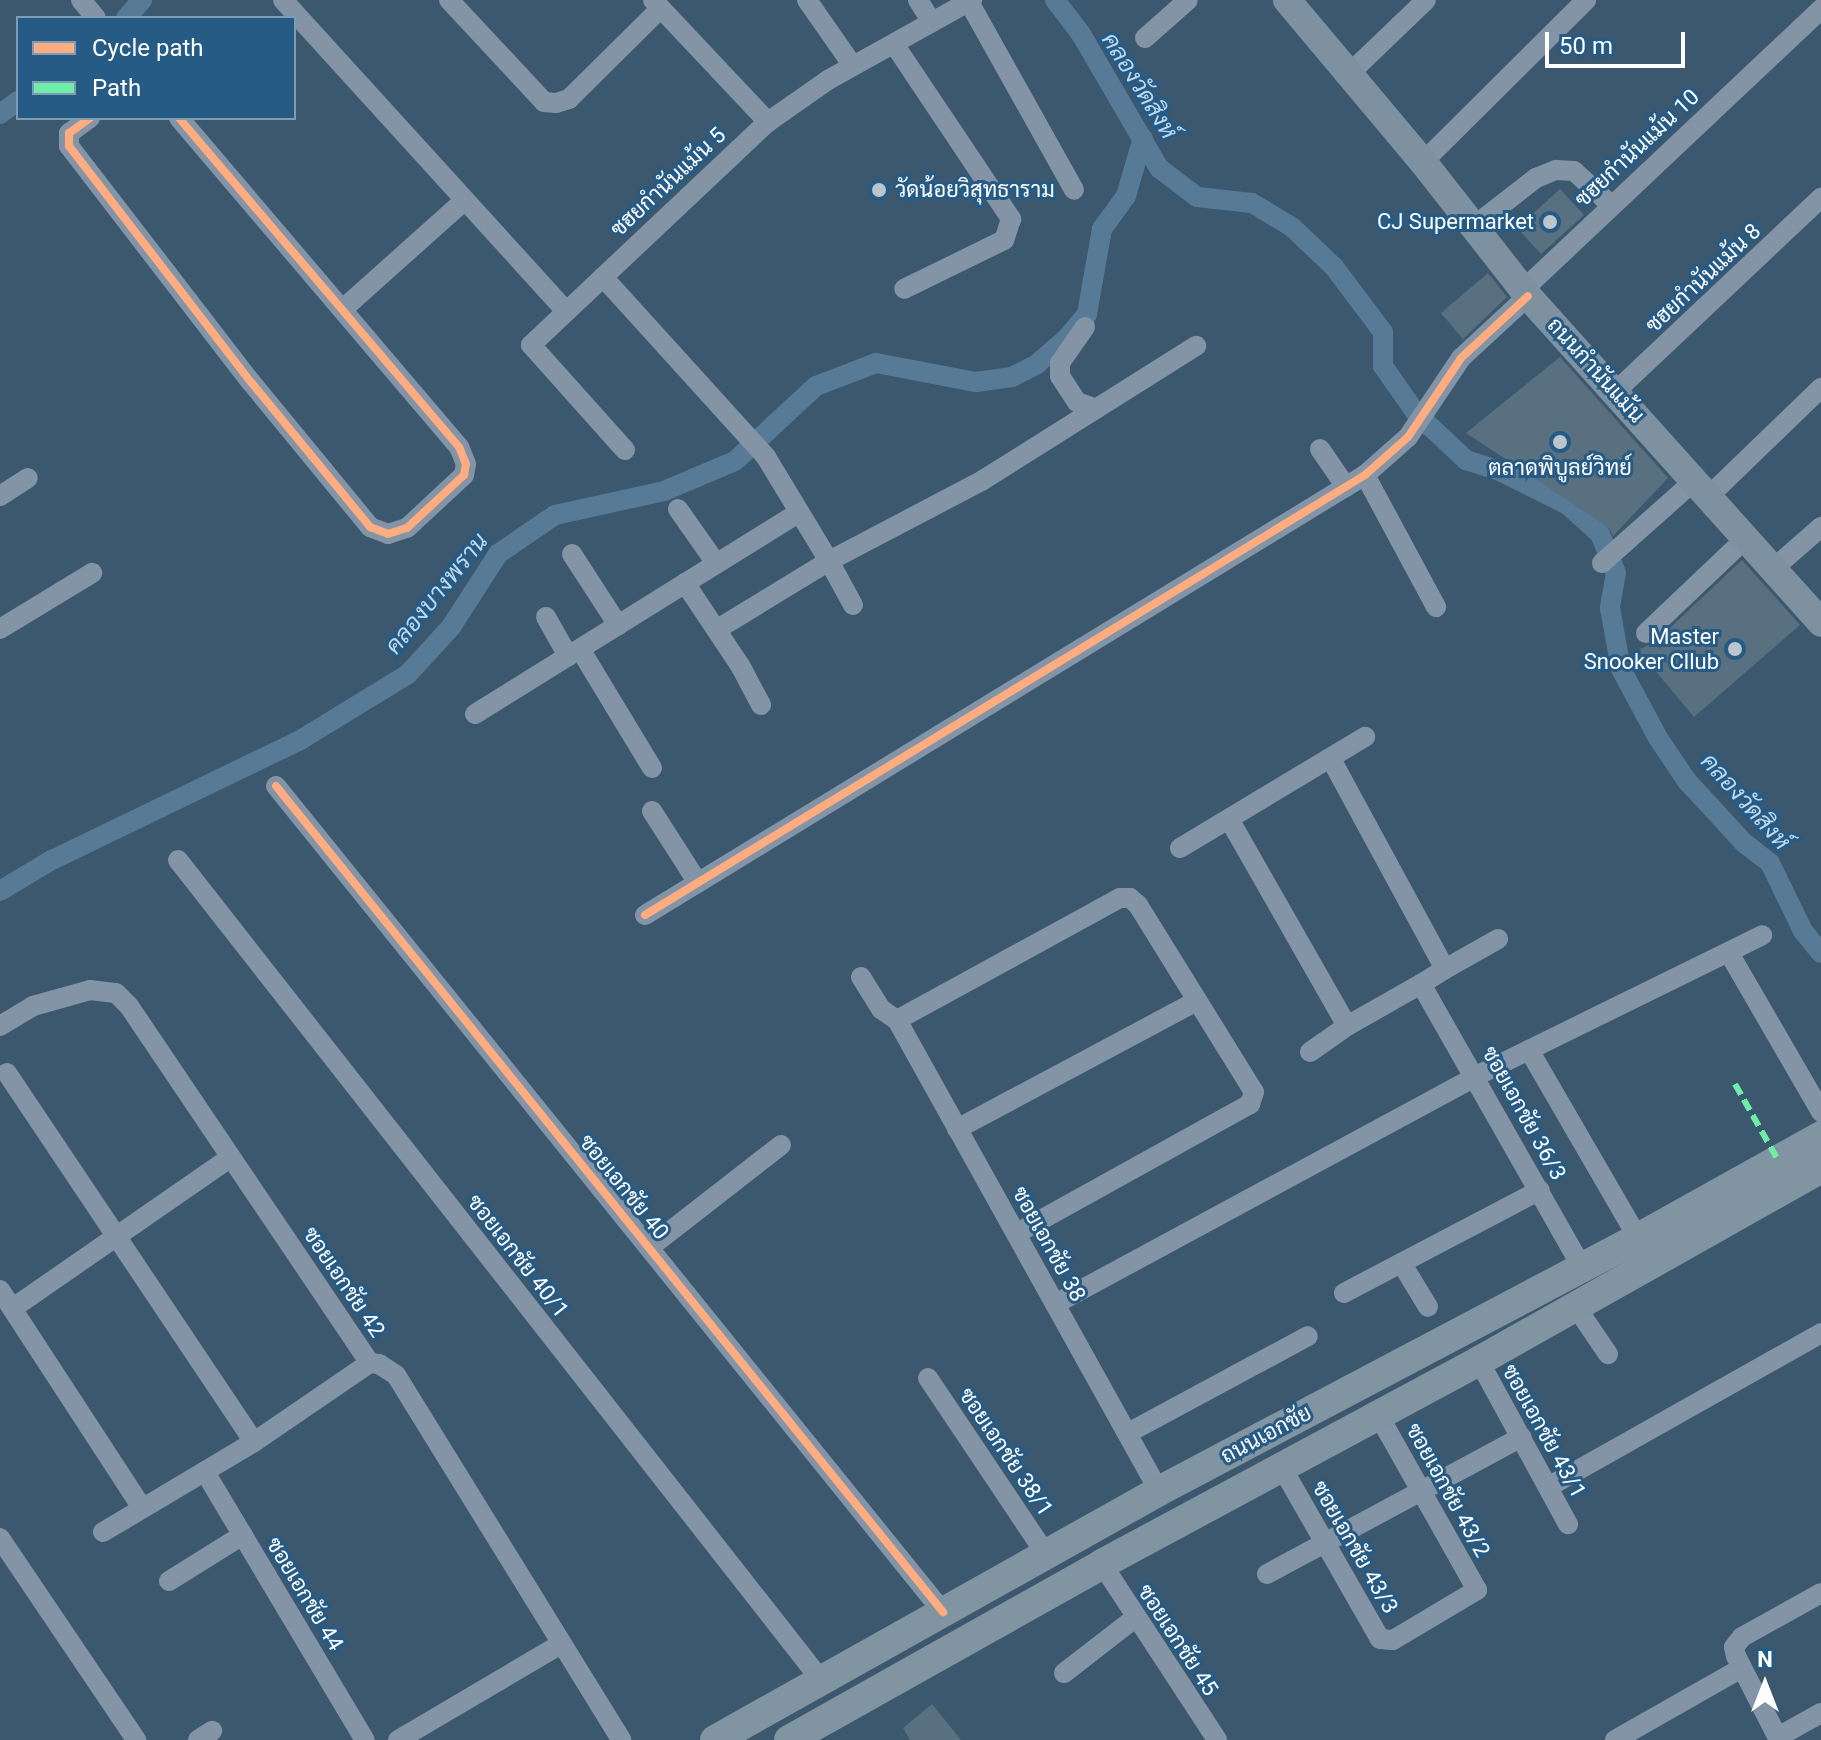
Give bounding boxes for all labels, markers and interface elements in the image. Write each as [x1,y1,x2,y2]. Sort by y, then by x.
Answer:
legend [16,16,296,120]
scale bar [1549,16,1689,66]
water label: คลองวัดสิงห์ [1095,28,1183,144]
text: 50 m [1559,32,1613,60]
text: Cycle path [92,34,204,62]
text: Path [92,74,141,102]
street label: ซฮยกำนันแม้น 10 [1569,84,1705,212]
street label: ซฮยกำนันแม้น 5 [605,122,731,242]
place label: วัดน้อยวิสุทธาราม [895,177,1055,203]
marker: วัดน้อยวิสุทธาราม [870,181,888,199]
place label: CJ Supermarket [1377,209,1534,235]
marker: CJ Supermarket [1541,213,1559,231]
street label: ซฮยกำนันแม้น 8 [1640,218,1766,338]
street label: ถนนกำนันแม้น [1542,312,1650,428]
marker: ตลาดพิบูลย์วิทย์ [1551,433,1569,451]
place label: ตลาดพิบูลย์วิทย์ [1488,455,1632,481]
water label: คลองบางพราน [379,528,495,660]
place label: Master Snooker Cllub [1584,623,1719,674]
marker: Master Snooker Cllub [1726,640,1744,658]
water label: คลองวัดสิงห์ [1694,748,1796,856]
street label: ซอยเอกชัย 36/3 [1476,1041,1572,1185]
street label: ซอยเอกชัย 40 [574,1129,674,1245]
street label: ซอยเอกชัย 38 [1007,1182,1091,1306]
street label: ซอยเอกชัย 40/1 [462,1189,574,1323]
street label: ซอยเอกชัย 42 [297,1222,391,1342]
street label: ซอยเอกชัย 43/1 [1496,1359,1592,1503]
street label: ซอยเอกชัย 38/1 [953,1383,1059,1521]
street label: ถนนเอกชัย [1216,1399,1316,1469]
street label: ซอยเอกชัย 43/2 [1400,1418,1496,1562]
street label: ซอยเอกชัย 43/3 [1306,1476,1404,1618]
street label: ซอยเอกชัย 44 [261,1533,349,1655]
street label: ซอยเอกชัย 45 [1132,1579,1224,1701]
north arrow [1725,1644,1805,1724]
text: N [1757,1647,1773,1672]

